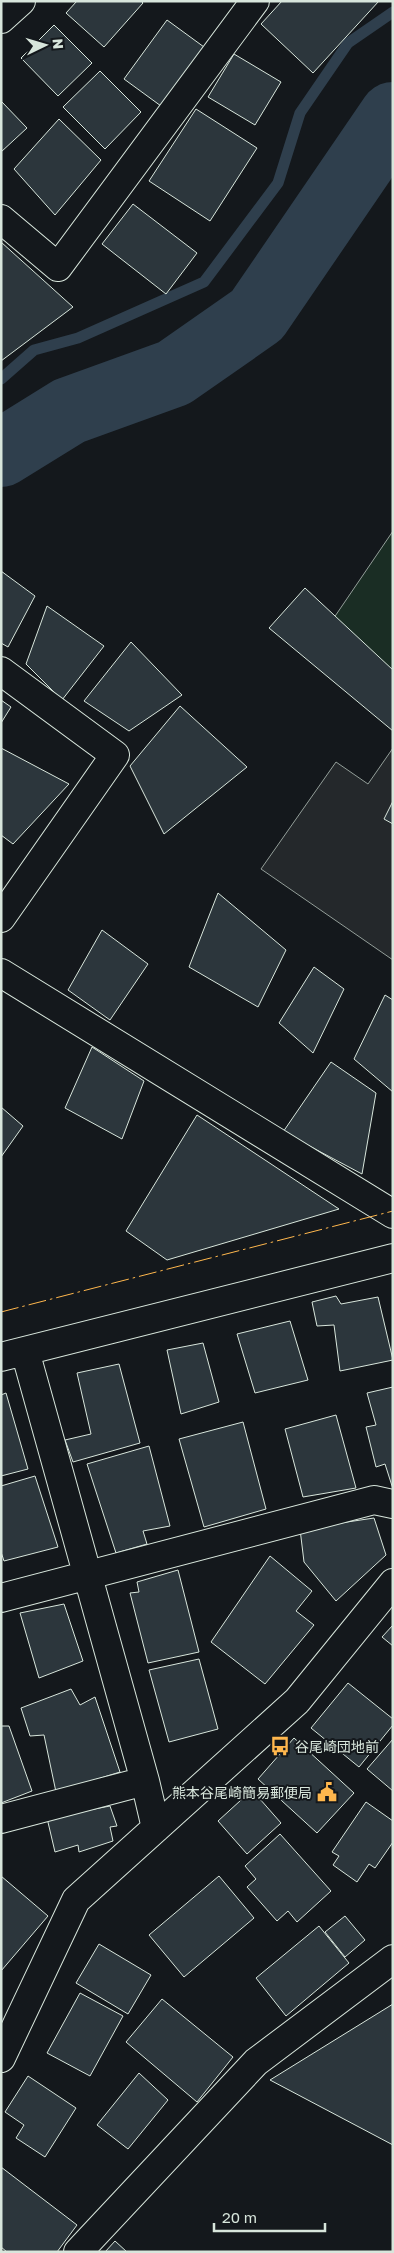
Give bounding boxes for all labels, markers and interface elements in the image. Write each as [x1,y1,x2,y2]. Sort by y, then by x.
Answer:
north arrow [20,20,70,70]
text: N [50,38,67,50]
bus stop icon: 谷尾崎団地前 [269,1735,291,1757]
place label: 谷尾崎団地前 [295,1738,379,1755]
public building icon: 熊本谷尾崎簡易郵便局 [316,1781,338,1803]
place label: 熊本谷尾崎簡易郵便局 [172,1784,312,1801]
scale bar [214,2200,325,2232]
text: 20 m [222,2208,257,2226]

